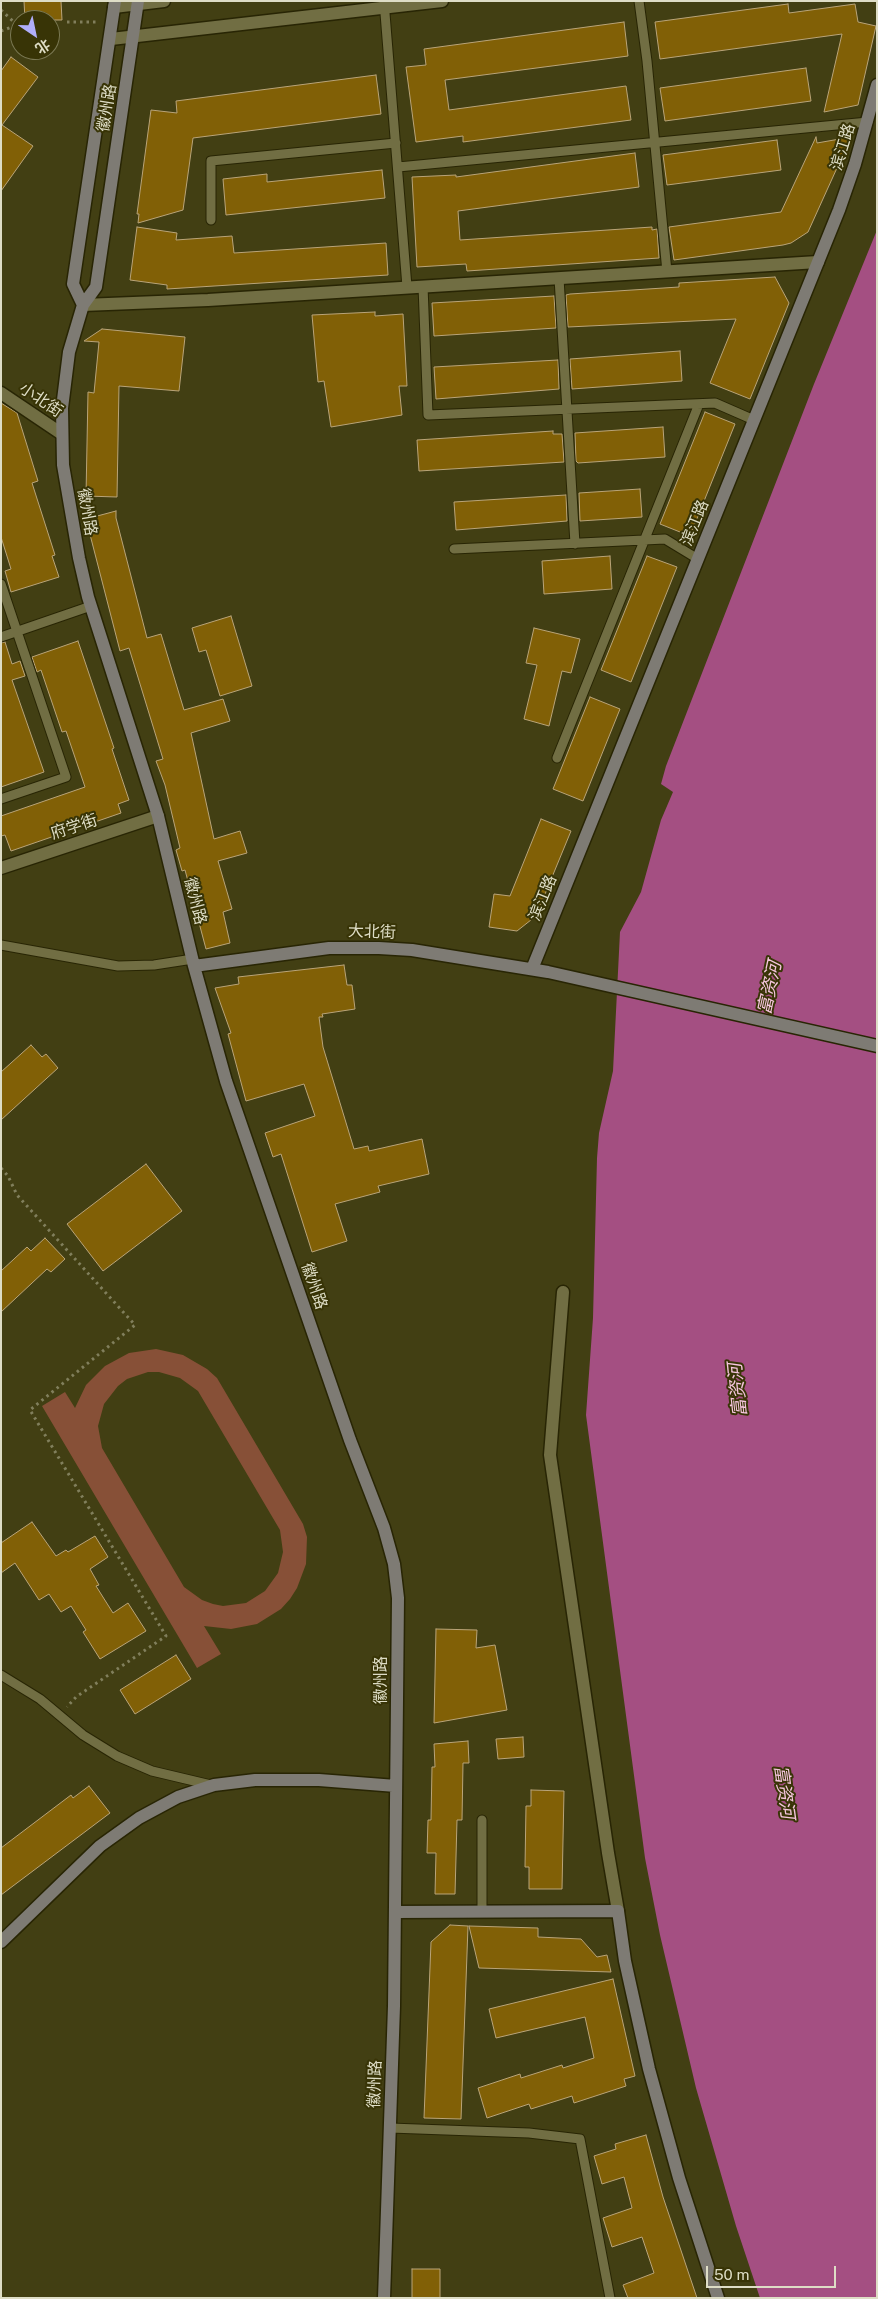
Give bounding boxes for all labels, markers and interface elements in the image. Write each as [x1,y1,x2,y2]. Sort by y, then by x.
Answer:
north arrow [10,10,60,60]
text: 北 [33,36,53,57]
street label: 徽州路 [94,83,120,133]
street label: 滨江路 [827,121,859,173]
street label: 小北街 [16,379,66,421]
street label: 徽州路 [73,487,101,537]
street label: 滨江路 [677,497,713,549]
street label: 府学街 [48,810,100,844]
street label: 滨江路 [525,872,561,924]
street label: 徽州路 [180,875,210,927]
street label: 大北街 [348,922,396,942]
water label: 富资河 [754,959,786,1017]
street label: 徽州路 [297,1260,331,1312]
water label: 富资河 [724,1362,752,1418]
street label: 徽州路 [371,1656,391,1704]
water label: 富资河 [770,1764,798,1820]
street label: 徽州路 [365,2060,385,2108]
scale bar [708,2256,838,2288]
text: 50 m [714,2266,749,2283]

